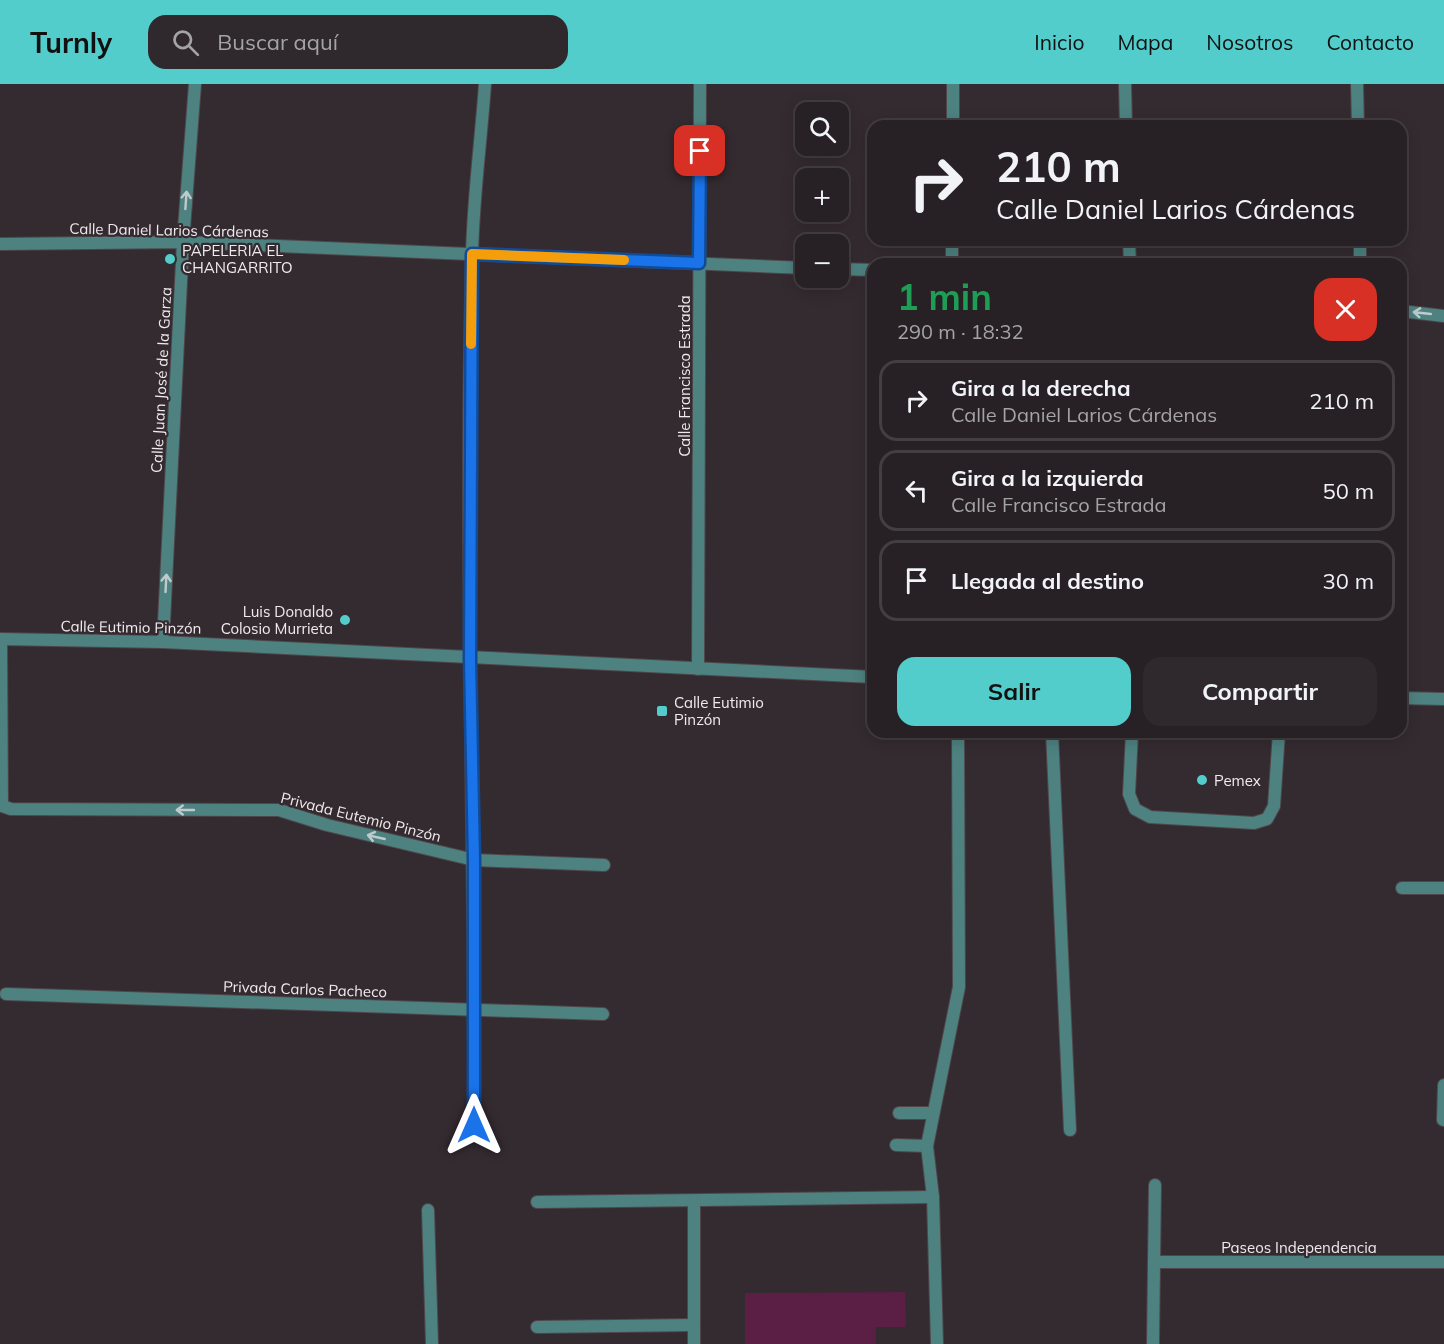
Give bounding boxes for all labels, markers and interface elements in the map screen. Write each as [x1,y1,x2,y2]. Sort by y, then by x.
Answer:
search box [148,15,568,69]
text: Turnly [30,25,112,60]
icon: search [169,26,202,59]
text: Buscar aquí [217,28,338,56]
text: Inicio [1034,29,1084,55]
text: Mapa [1117,29,1173,55]
text: Nosotros [1206,29,1293,55]
text: Contacto [1326,29,1414,55]
map controls [795,102,849,288]
button: search [795,102,849,156]
pin [674,125,725,176]
icon: arrive [683,134,716,167]
text: 210 m [996,140,1121,193]
icon: right [897,144,975,222]
button: + [795,168,849,222]
one-way arrow [181,190,192,210]
text: Calle Daniel Larios Cárdenas [996,192,1355,226]
street label: Calle Daniel Larios Cárdenas [69,219,269,241]
button: − [795,234,849,288]
place label: PAPELERIA EL CHANGARRITO [182,241,293,277]
marker: PAPELERIA EL CHANGARRITO [163,252,177,266]
text: 1 min [897,274,992,319]
button: close [1314,278,1377,341]
street label: Calle Juan José de la Garza [147,287,175,473]
street label: Calle Francisco Estrada [675,295,694,457]
one-way arrow [1413,307,1433,318]
text: 290 m · 18:32 [897,319,1023,344]
text: Gira a la derecha [951,374,1131,402]
icon: right [900,384,933,417]
text: 210 m [1309,387,1374,415]
text: Calle Daniel Larios Cárdenas [951,402,1217,427]
text: Gira a la izquierda [951,464,1144,492]
icon: left [900,474,933,507]
text: 50 m [1323,477,1374,505]
text: Calle Francisco Estrada [951,492,1166,517]
icon: arrive [900,564,933,597]
text: Llegada al destino [951,567,1144,595]
text: 30 m [1323,567,1374,595]
one-way arrow [160,574,171,594]
place label: Luis Donaldo Colosio Murrieta [221,602,333,638]
marker: Luis Donaldo Colosio Murrieta [338,613,352,627]
street label: Calle Eutimio Pinzón [60,616,202,638]
button: Salir [897,657,1131,726]
button: Compartir [1143,657,1377,726]
place label: Calle Eutimio Pinzón [674,693,764,729]
marker: Calle Eutimio Pinzón [655,704,669,718]
place label: Pemex [1214,771,1261,790]
marker: Pemex [1195,773,1209,787]
street label: Privada Eutemio Pinzón [279,788,443,846]
one-way arrow [176,804,196,816]
one-way arrow [367,831,386,843]
street label: Privada Carlos Pacheco [223,977,387,1001]
position arrow [442,1093,506,1157]
street label: Paseos Independencia [1221,1238,1377,1257]

